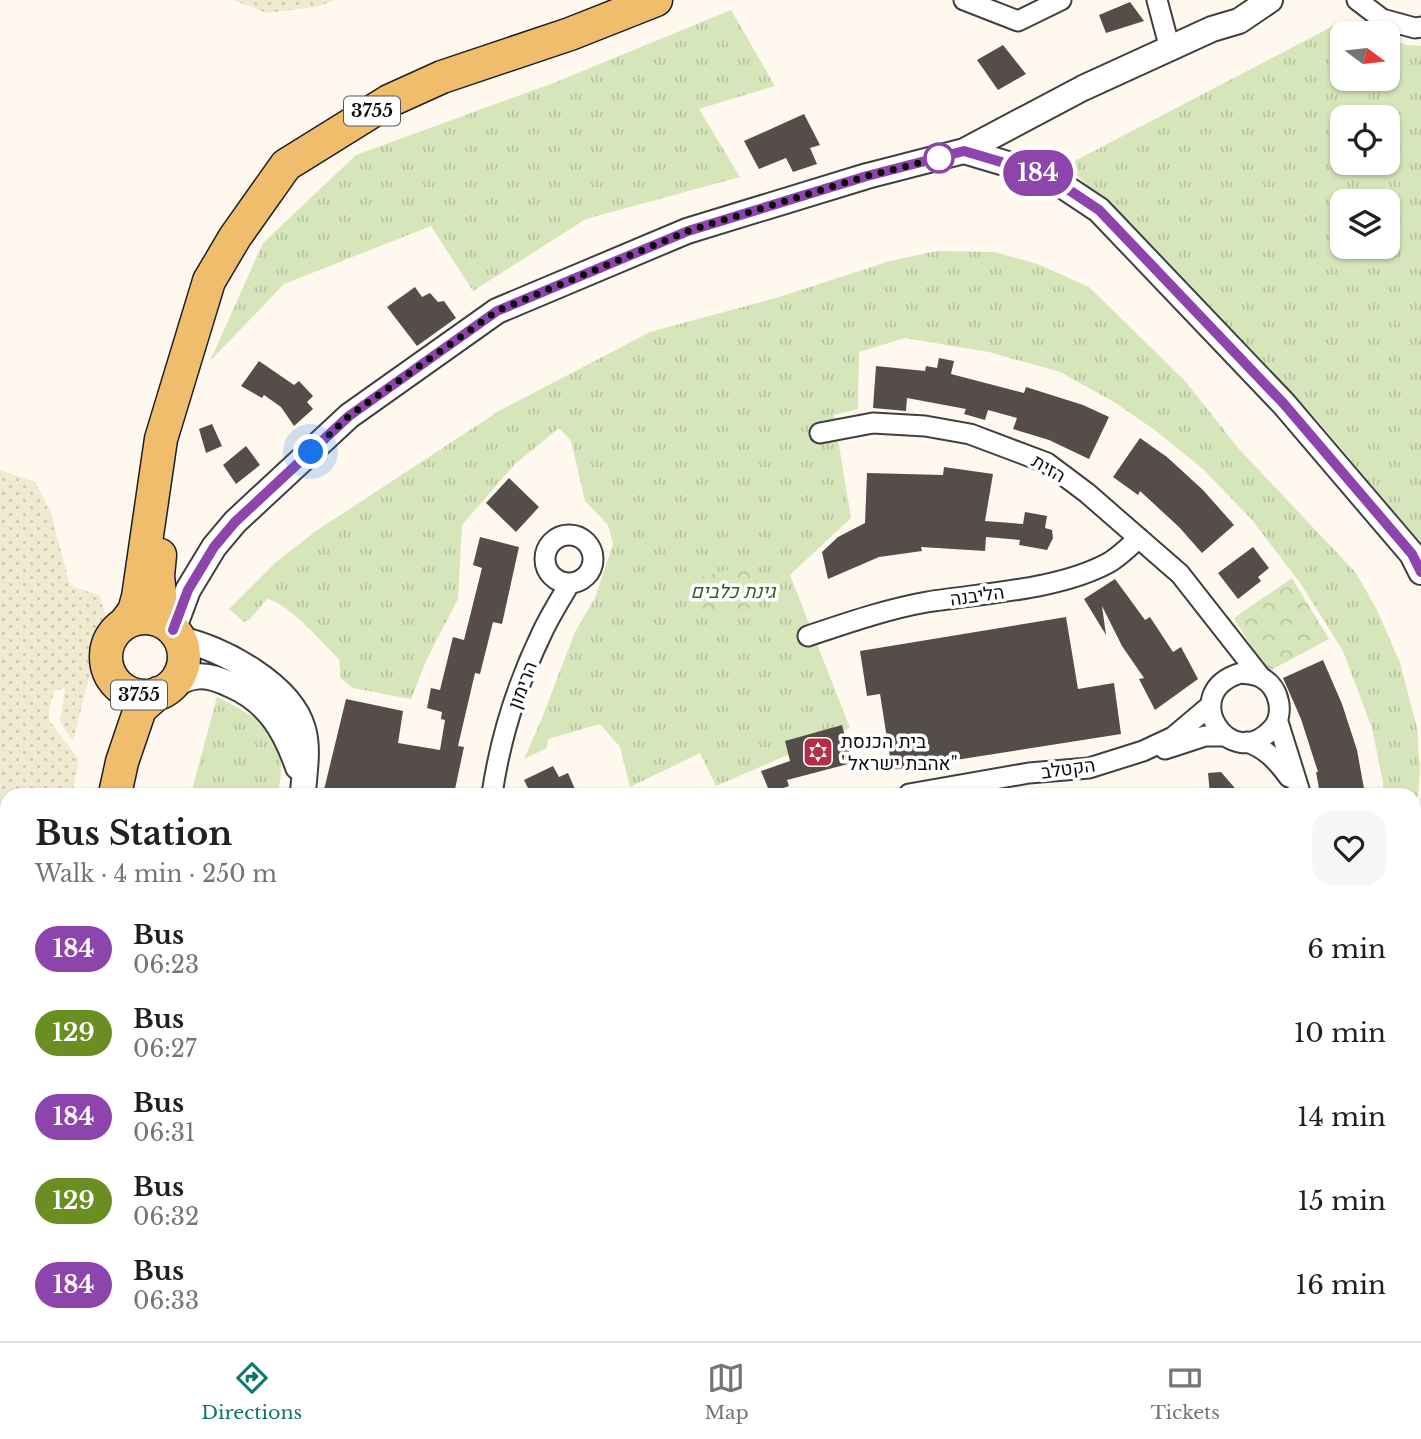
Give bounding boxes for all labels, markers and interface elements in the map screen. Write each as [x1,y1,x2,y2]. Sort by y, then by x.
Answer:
north arrow [1330,21,1400,91]
map controls [1330,21,1400,259]
road number: 3755 [344,96,400,126]
button: locate [1330,105,1400,175]
unlabelled marker [924,143,954,173]
line badge: 184 [998,150,1078,196]
text: 184 [1017,158,1059,187]
button: layers [1330,189,1400,259]
your location [293,434,328,469]
street label: הזית [1028,449,1070,487]
park label: גינת כלבים [691,580,777,603]
street label: הליבנה [948,580,1006,611]
street label: הרימון [503,658,542,712]
road number: 3755 [111,680,167,710]
place label: בית הכנסת "אהבת ישראל" [841,730,958,775]
synagogue icon: בית הכנסת "אהבת ישראל" [801,735,835,769]
street label: הקטלב [1039,753,1097,784]
button: heart [1312,811,1386,885]
text: Bus Station [35,813,232,854]
text: Walk · 4 min · 250 m [35,860,277,888]
text: Bus [133,919,184,951]
text: 6 min [1307,933,1386,965]
text: 184 [53,934,94,963]
text: 06:23 [133,951,199,979]
text: Bus [133,1003,184,1035]
text: 10 min [1294,1017,1386,1049]
text: 129 [52,1018,95,1047]
text: 06:27 [133,1035,196,1063]
text: Bus [133,1087,184,1119]
text: 14 min [1297,1101,1386,1133]
text: 184 [53,1102,94,1131]
text: 06:31 [133,1119,195,1147]
text: Bus [133,1171,184,1203]
text: 15 min [1297,1185,1386,1217]
text: 129 [52,1186,95,1215]
text: 06:32 [133,1203,199,1231]
text: Bus [133,1255,184,1287]
text: 16 min [1296,1269,1386,1301]
text: 184 [53,1270,94,1299]
text: 06:33 [133,1287,199,1315]
tab: Directions [201,1359,302,1424]
tab: Map [704,1359,749,1424]
tab: Tickets [1151,1359,1220,1424]

